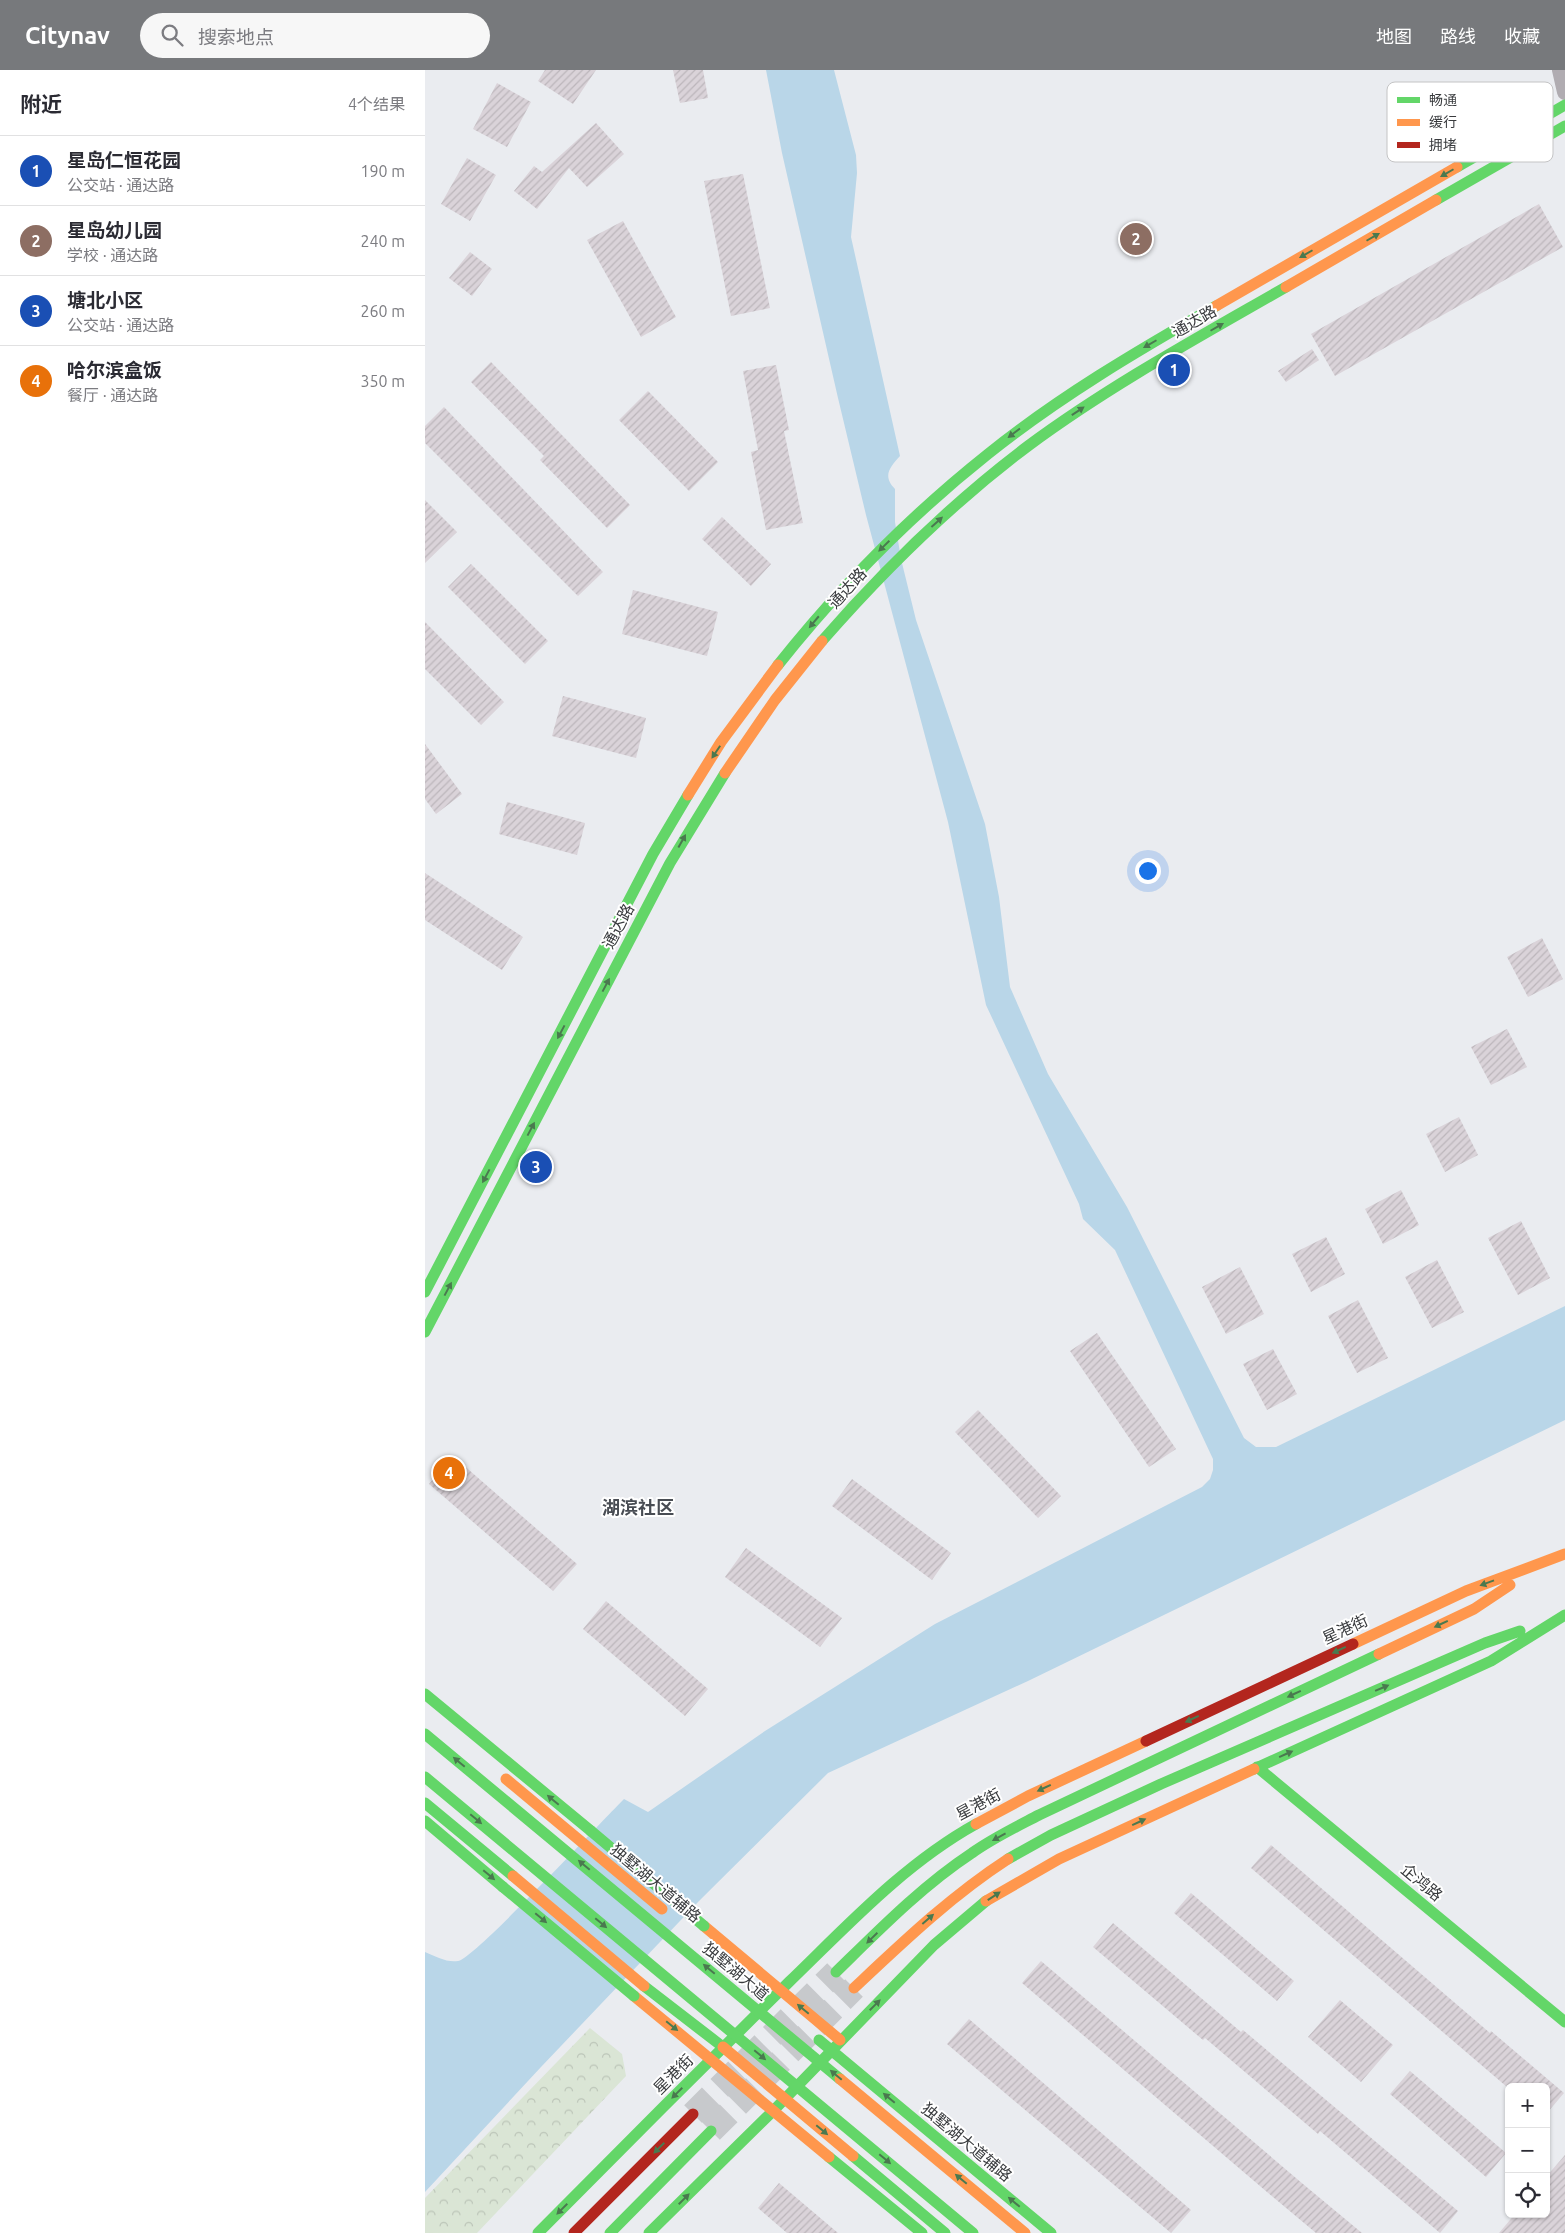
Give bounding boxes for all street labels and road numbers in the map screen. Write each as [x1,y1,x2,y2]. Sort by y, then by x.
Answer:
street label: 通达路 [1169,301,1219,341]
street label: 通达路 [824,564,870,612]
street label: 通达路 [599,901,637,951]
street label: 星港街 [1319,1611,1371,1647]
street label: 星港街 [953,1785,1003,1823]
street label: 独墅湖大道辅路 [607,1840,705,1926]
street label: 企鸿路 [1398,1860,1446,1904]
street label: 独墅湖大道 [700,1938,772,2004]
street label: 星港街 [650,2051,696,2097]
street label: 独墅湖大道辅路 [918,2099,1016,2185]

